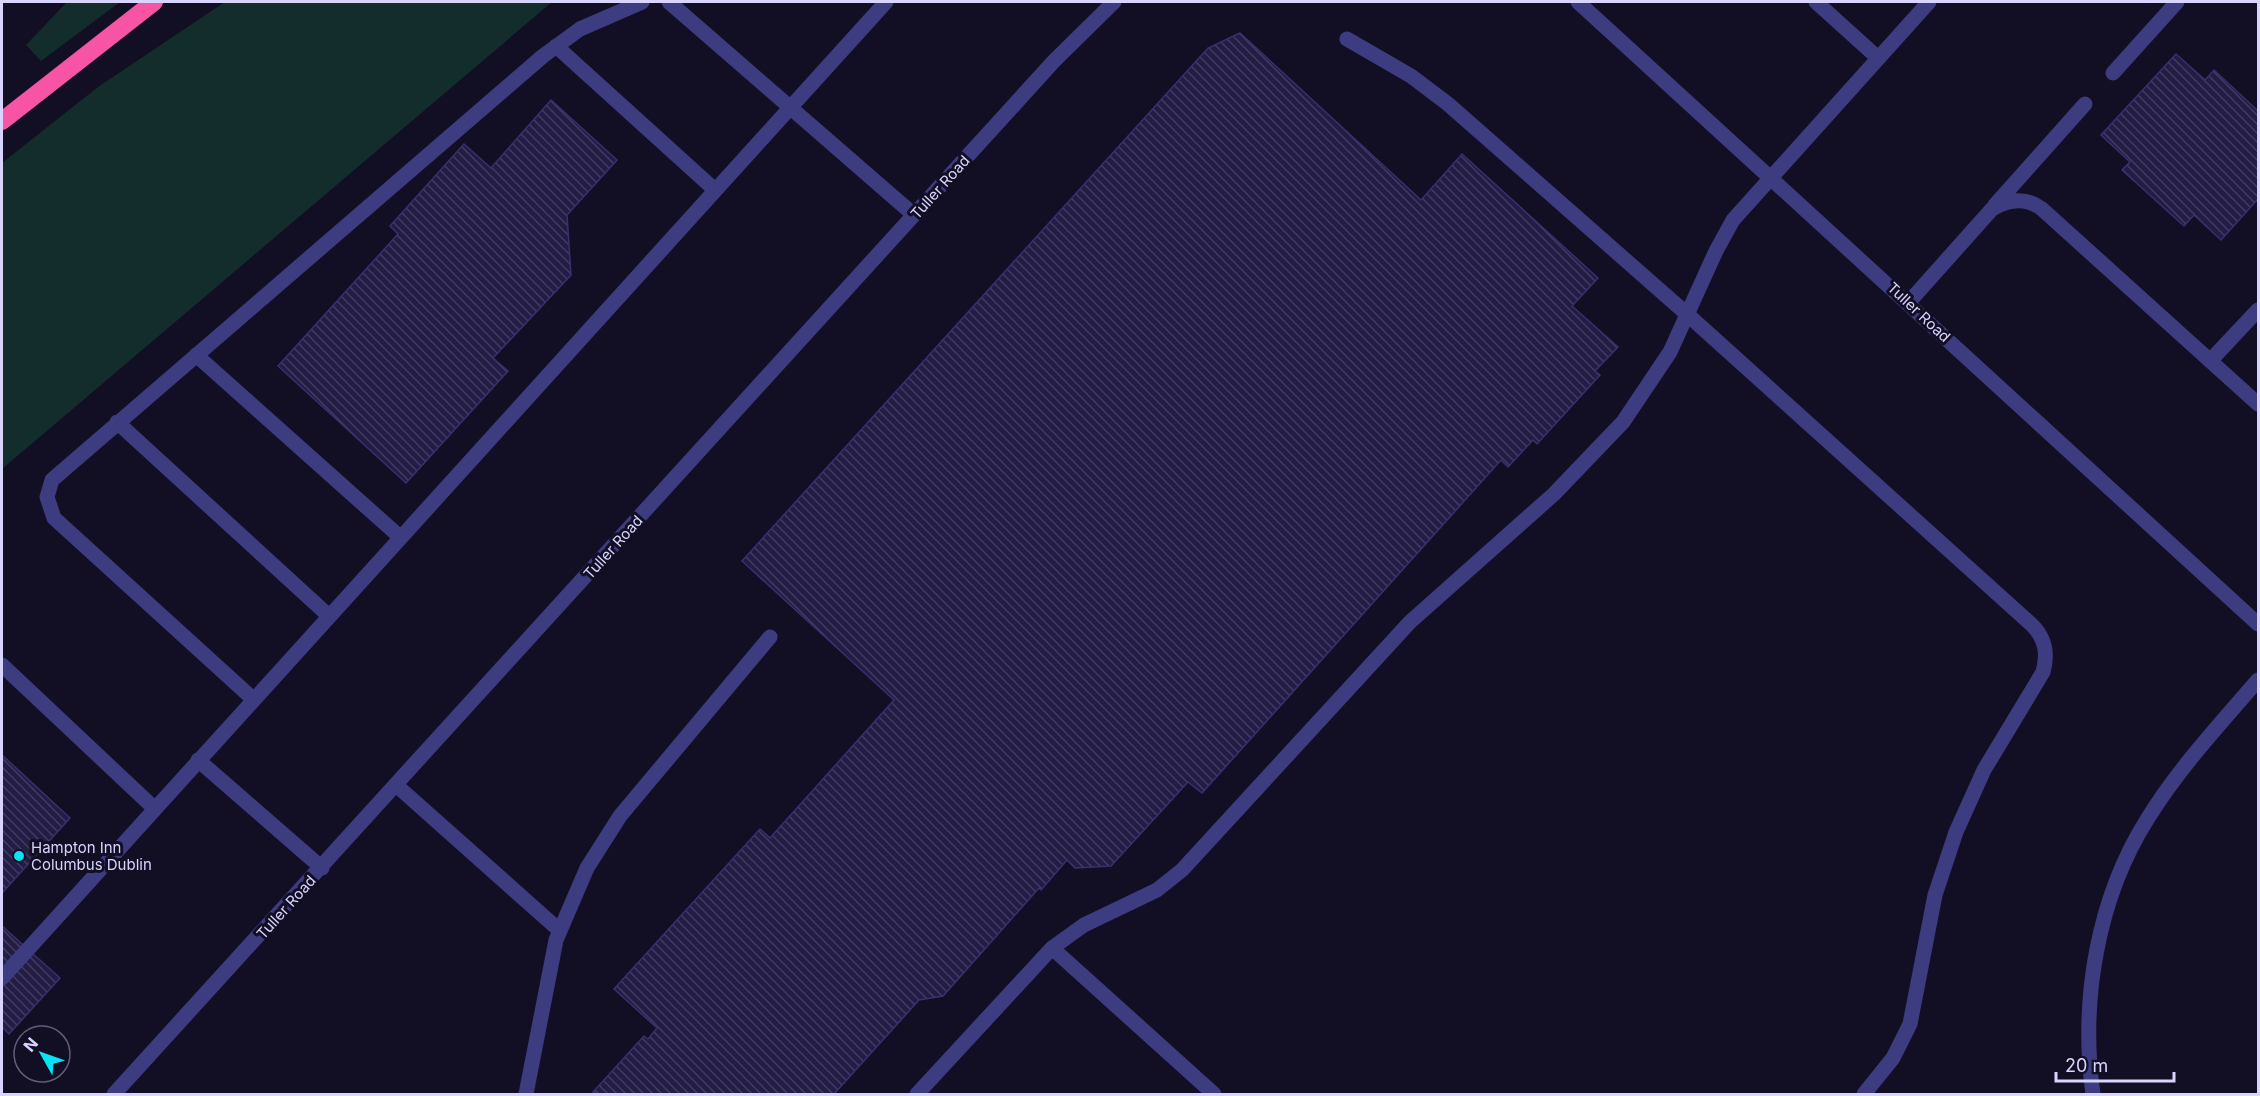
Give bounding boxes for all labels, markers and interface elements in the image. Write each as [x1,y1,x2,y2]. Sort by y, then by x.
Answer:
street label: Tuller Road [906,151,974,223]
street label: Tuller Road [1883,278,1955,346]
street label: Tuller Road [579,511,647,583]
place label: Hampton Inn Columbus Dublin [31,838,152,874]
marker: Hampton Inn Columbus Dublin [12,849,26,863]
street label: Tuller Road [252,871,320,943]
north arrow [12,1024,72,1084]
text: N [19,1033,42,1055]
scale bar [2056,1045,2174,1083]
text: 20 m [2065,1055,2108,1076]

